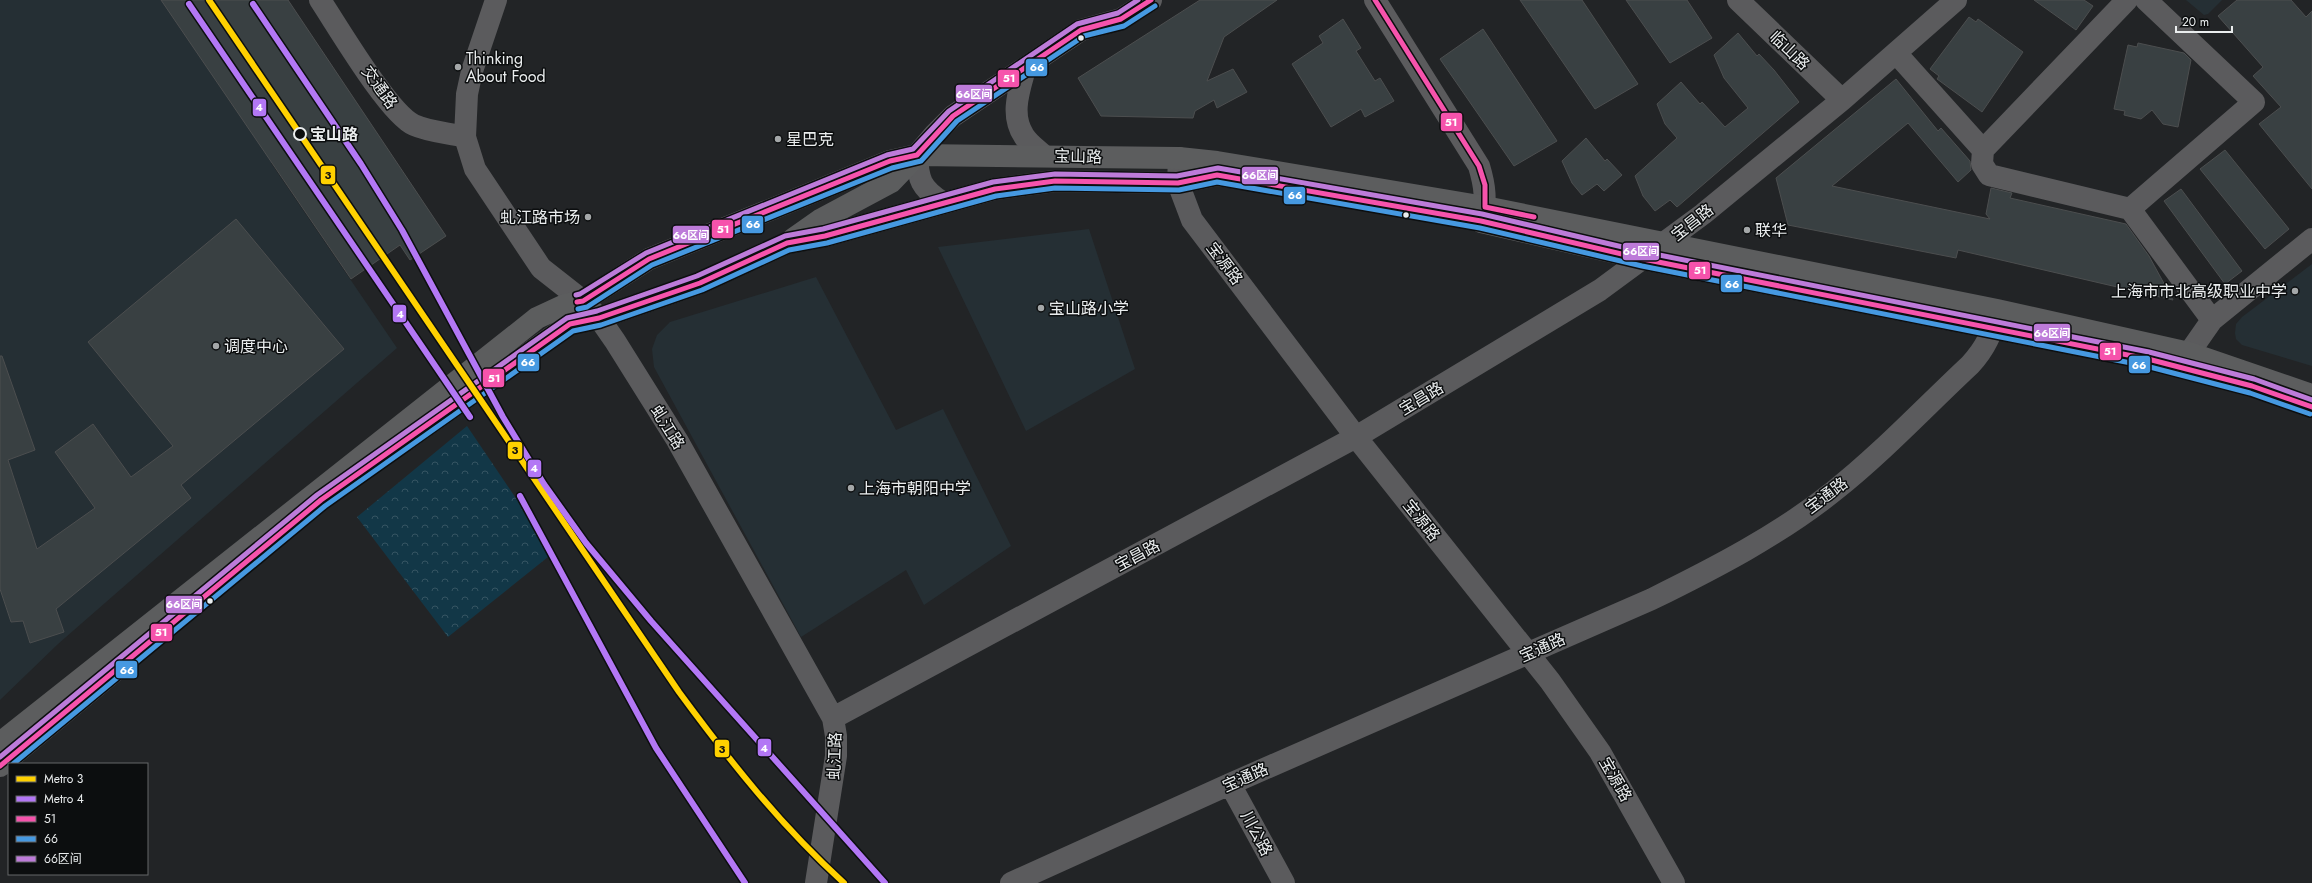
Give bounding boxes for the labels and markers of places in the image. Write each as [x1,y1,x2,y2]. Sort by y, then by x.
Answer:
unlabelled marker [1076,33,1086,43]
place label: Thinking About Food [466,47,546,88]
marker: Thinking About Food [453,62,463,72]
place label: 宝山路 [310,123,358,146]
marker: 宝山路 [293,127,307,141]
place label: 星巴克 [786,128,834,151]
marker: 星巴克 [773,134,783,144]
place label: 虬江路市场 [500,206,580,229]
unlabelled marker [1401,210,1411,220]
marker: 虬江路市场 [583,212,593,222]
place label: 联华 [1755,219,1787,242]
marker: 联华 [1742,225,1752,235]
place label: 上海市市北高级职业中学 [2111,280,2287,303]
marker: 上海市市北高级职业中学 [2290,286,2300,296]
place label: 宝山路小学 [1049,297,1129,320]
marker: 宝山路小学 [1036,303,1046,313]
place label: 调度中心 [224,335,288,358]
marker: 调度中心 [211,341,221,351]
place label: 上海市朝阳中学 [859,477,971,500]
marker: 上海市朝阳中学 [846,483,856,493]
unlabelled marker [205,596,215,606]

